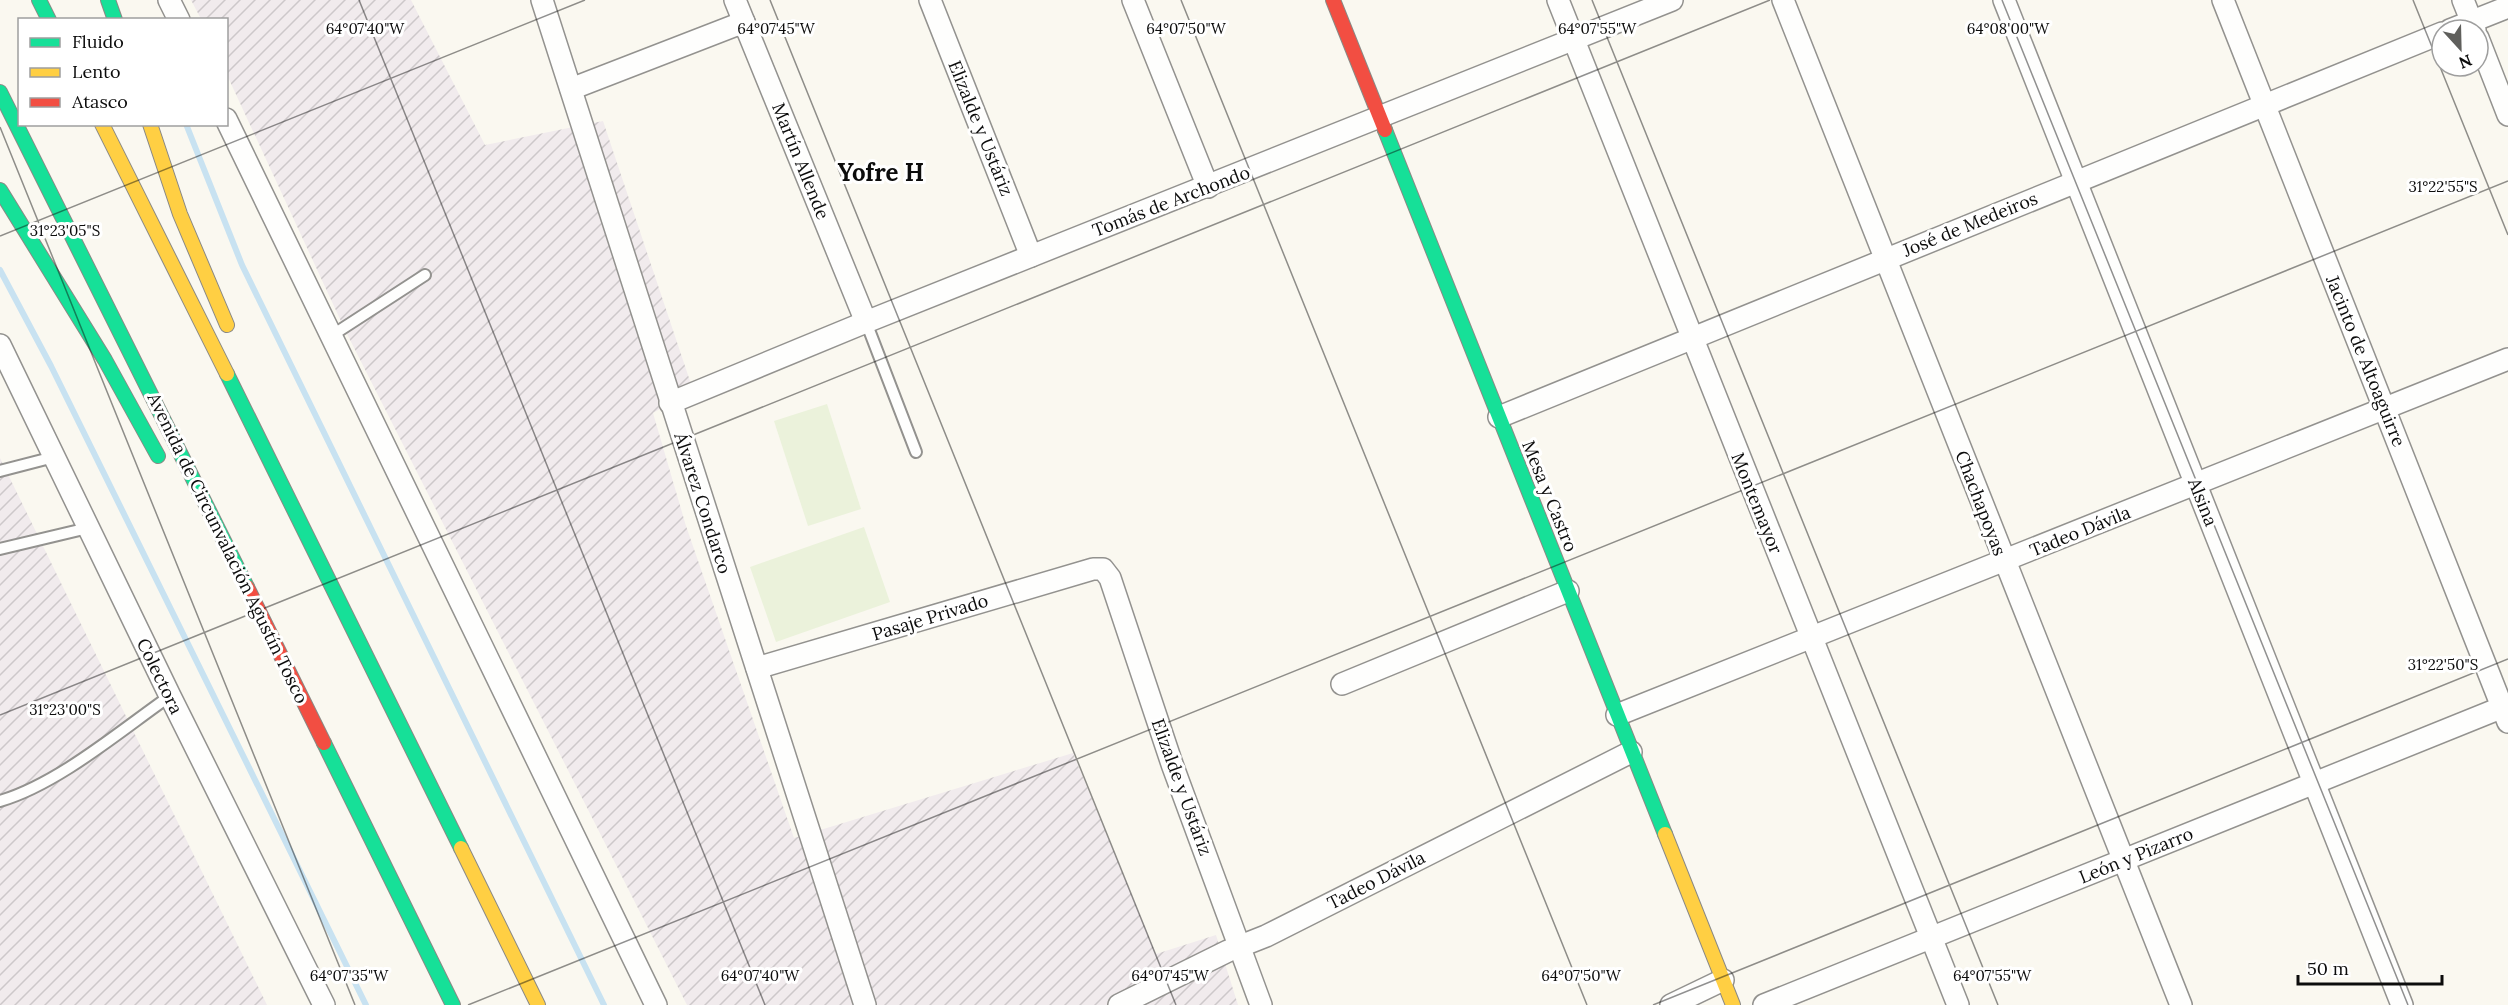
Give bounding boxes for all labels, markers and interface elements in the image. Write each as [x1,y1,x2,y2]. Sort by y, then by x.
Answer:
legend [18,18,228,126]
north arrow [2430,18,2490,78]
text: 64°07'40"W [326,19,405,38]
text: 64°07'45"W [737,19,816,38]
text: 64°07'50"W [1146,19,1227,38]
text: 64°07'55"W [1558,19,1637,38]
text: 64°08'00"W [1967,19,2050,38]
text: Fluido [72,30,124,53]
text: N [2456,50,2475,73]
street label: Elizalde y Ustáriz [943,57,1019,199]
text: Lento [72,60,120,83]
text: Atasco [71,90,128,113]
street label: Martín Allende [767,99,835,223]
district label: Yofre H [838,157,924,188]
street label: Tomás de Archondo [1089,160,1253,242]
text: 31°22'55"S [2408,177,2478,196]
street label: José de Medeiros [1898,186,2041,262]
text: 31°23'05"S [30,221,100,240]
street label: Jacinto de Altoaguirre [2321,271,2411,450]
street label: Avenida de Circunvalación Agustín Tosco [142,388,313,707]
street label: Álvarez Condarco [669,428,737,577]
street label: Mesa y Castro [1517,437,1583,555]
street label: Chachapoyas [1950,447,2012,559]
street label: Montemayor [1726,449,1788,557]
street label: Alsina [2183,474,2223,529]
street label: Tadeo Dávila [2026,500,2134,562]
street label: Pasaje Privado [869,588,991,646]
street label: Colectora [132,634,188,718]
text: 31°22'50"S [2408,655,2478,674]
text: 31°23'00"S [29,700,101,719]
street label: Elizalde y Ustáriz [1147,715,1217,859]
street label: León y Pizarro [2076,822,2196,888]
street label: Tadeo Dávila [1323,846,1429,914]
scale bar [2298,948,2442,986]
text: 50 m [2307,957,2349,980]
text: 64°07'35"W [310,966,389,985]
text: 64°07'40"W [721,966,800,985]
text: 64°07'45"W [1131,966,1210,985]
text: 64°07'50"W [1541,966,1622,985]
text: 64°07'55"W [1953,966,2032,985]

